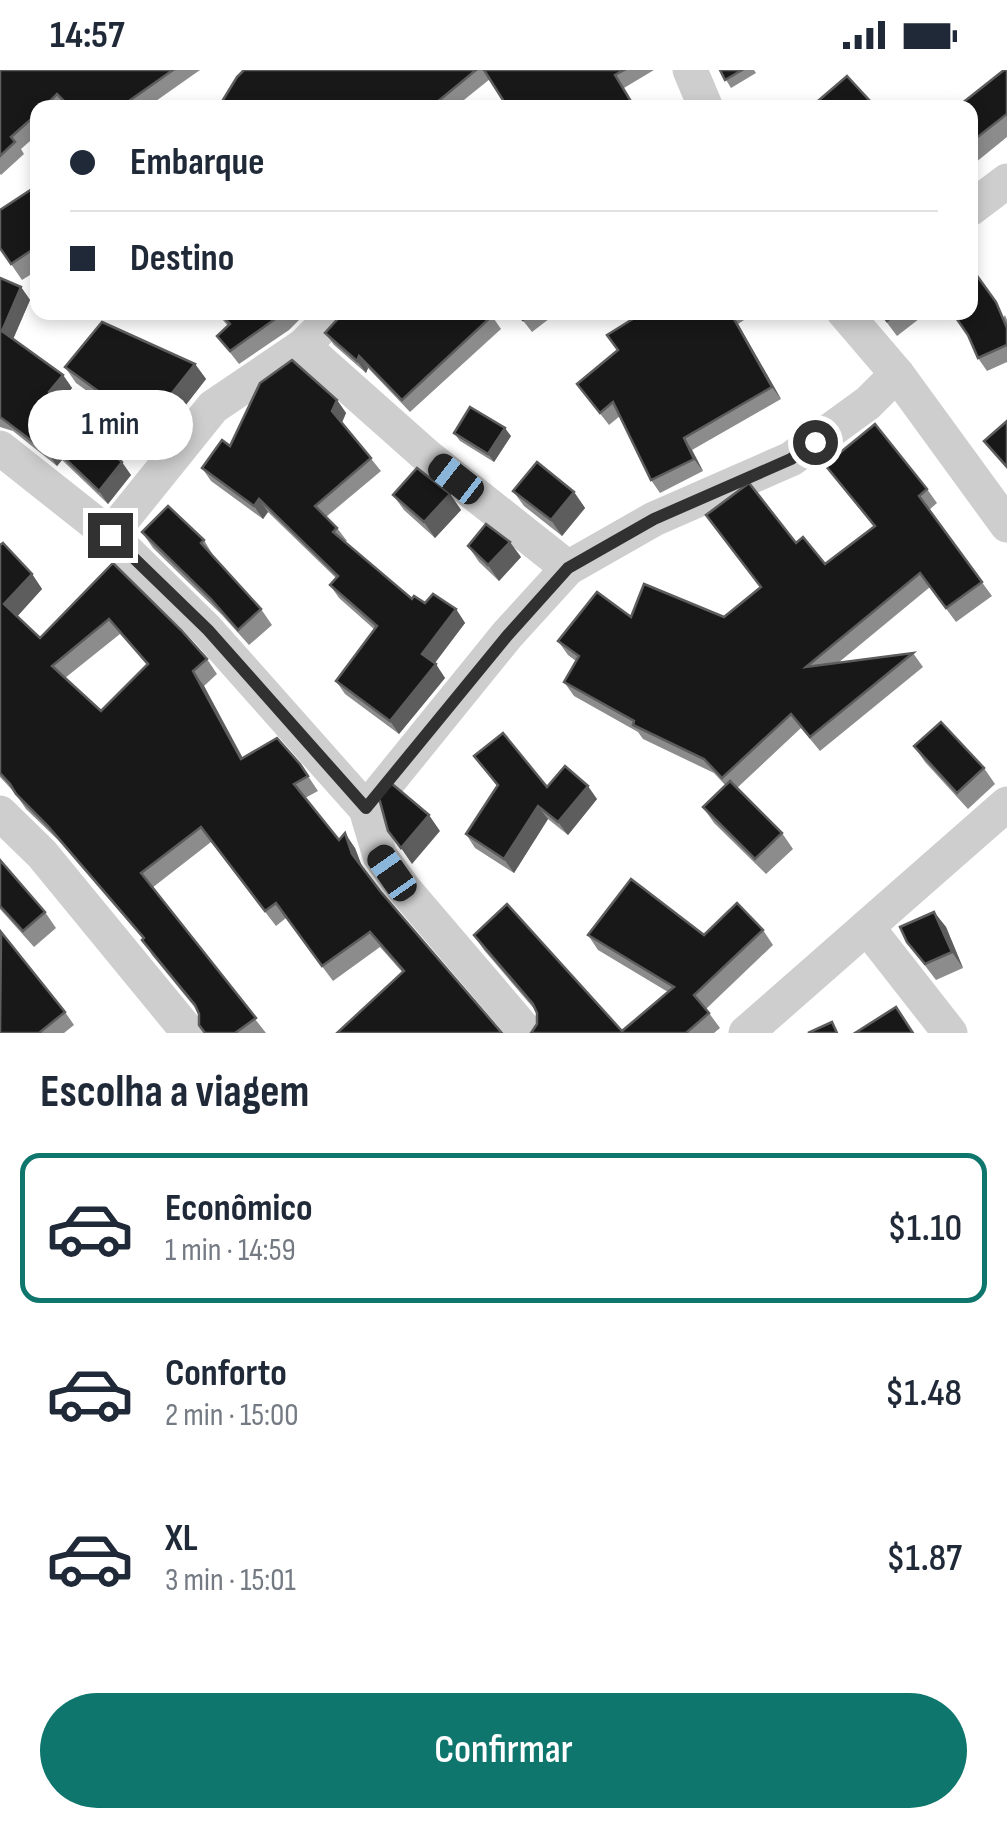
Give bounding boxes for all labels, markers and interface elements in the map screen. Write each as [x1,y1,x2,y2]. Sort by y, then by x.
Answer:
text: 14:57 [50,13,125,58]
text: Embarque [130,140,264,185]
text: Destino [130,236,234,281]
callout: 1 min [28,390,192,460]
text: 1 min [81,405,140,444]
route start [793,420,838,465]
car [423,449,489,509]
route end [88,513,133,558]
car [363,840,421,906]
text: Escolha a viagem [40,1065,309,1120]
icon: car [45,1183,135,1273]
text: Econômico [165,1186,313,1231]
text: $1.10 [887,1206,962,1251]
text: 1 min · 14:59 [165,1231,296,1270]
icon: car [45,1348,135,1438]
text: Conforto [165,1351,287,1396]
text: $1.48 [885,1371,962,1416]
text: 2 min · 15:00 [165,1396,299,1435]
icon: car [45,1513,135,1603]
text: XL [165,1516,198,1561]
text: $1.87 [886,1536,962,1581]
text: 3 min · 15:01 [165,1561,296,1600]
button: Confirmar [40,1693,967,1808]

